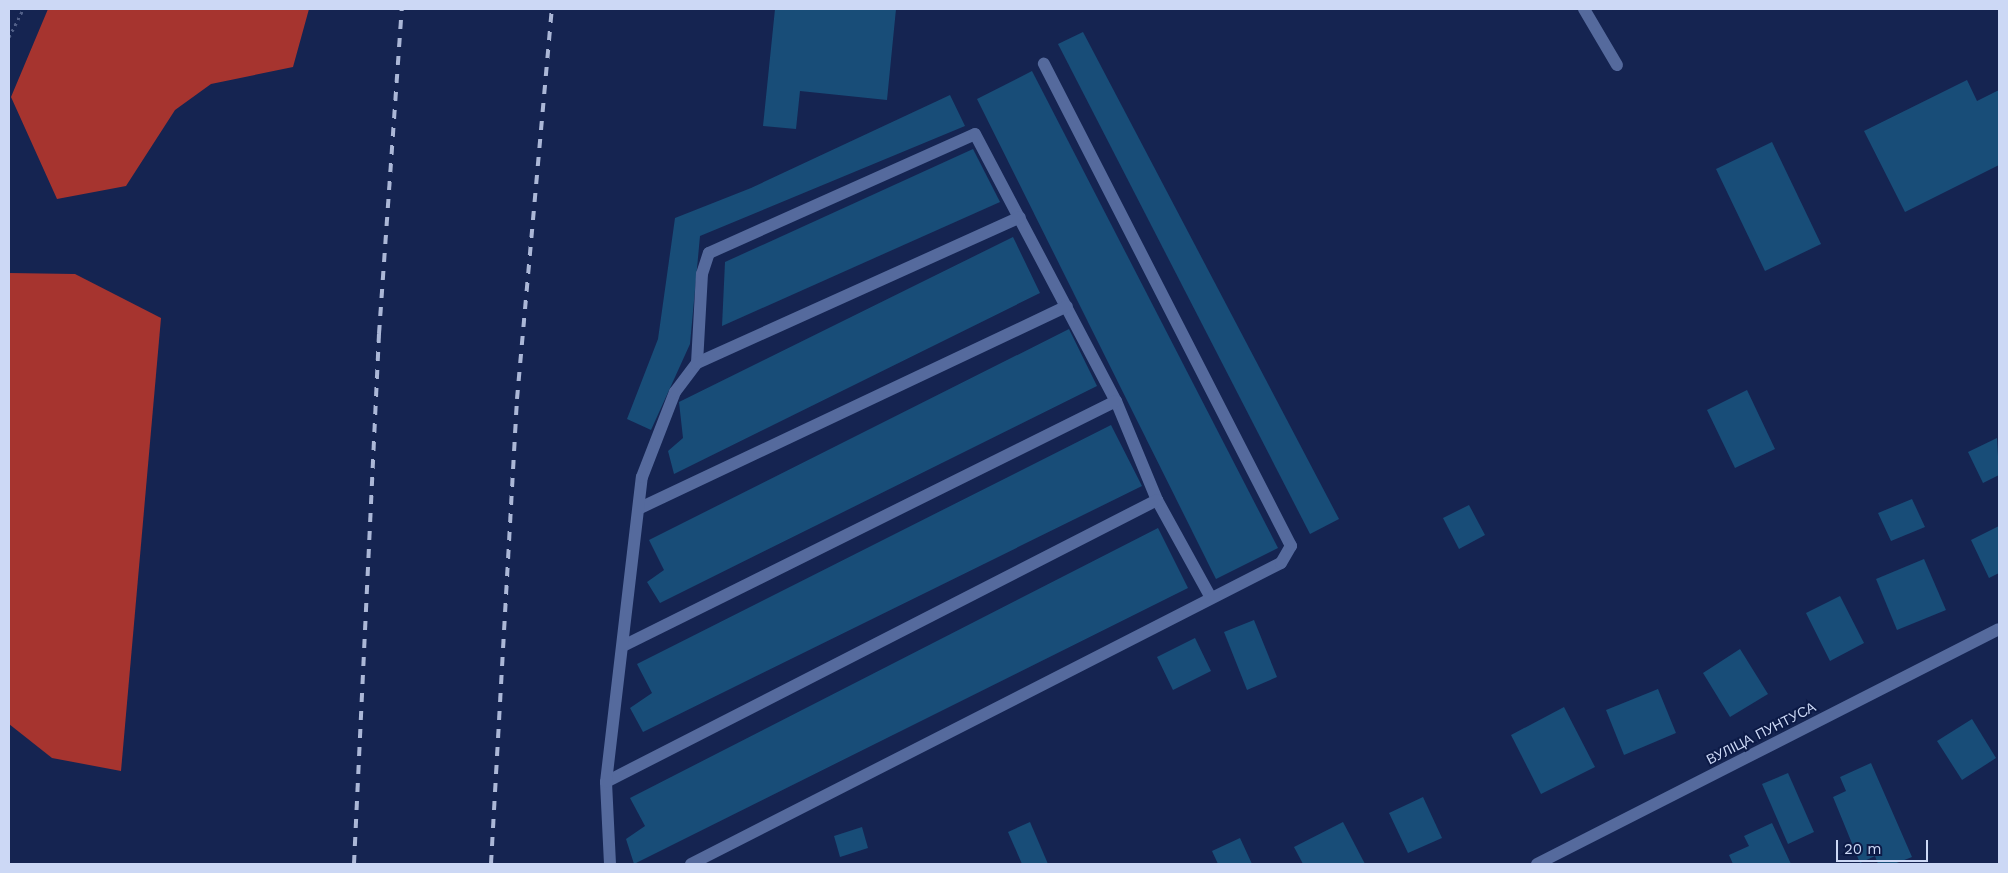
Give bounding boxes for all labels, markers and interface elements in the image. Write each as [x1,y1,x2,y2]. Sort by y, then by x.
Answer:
street label: ВУЛІЦА ПУНТУСА [1704,698,1818,768]
scale bar [1838,830,1930,862]
text: 20 m [1844,840,1882,858]

